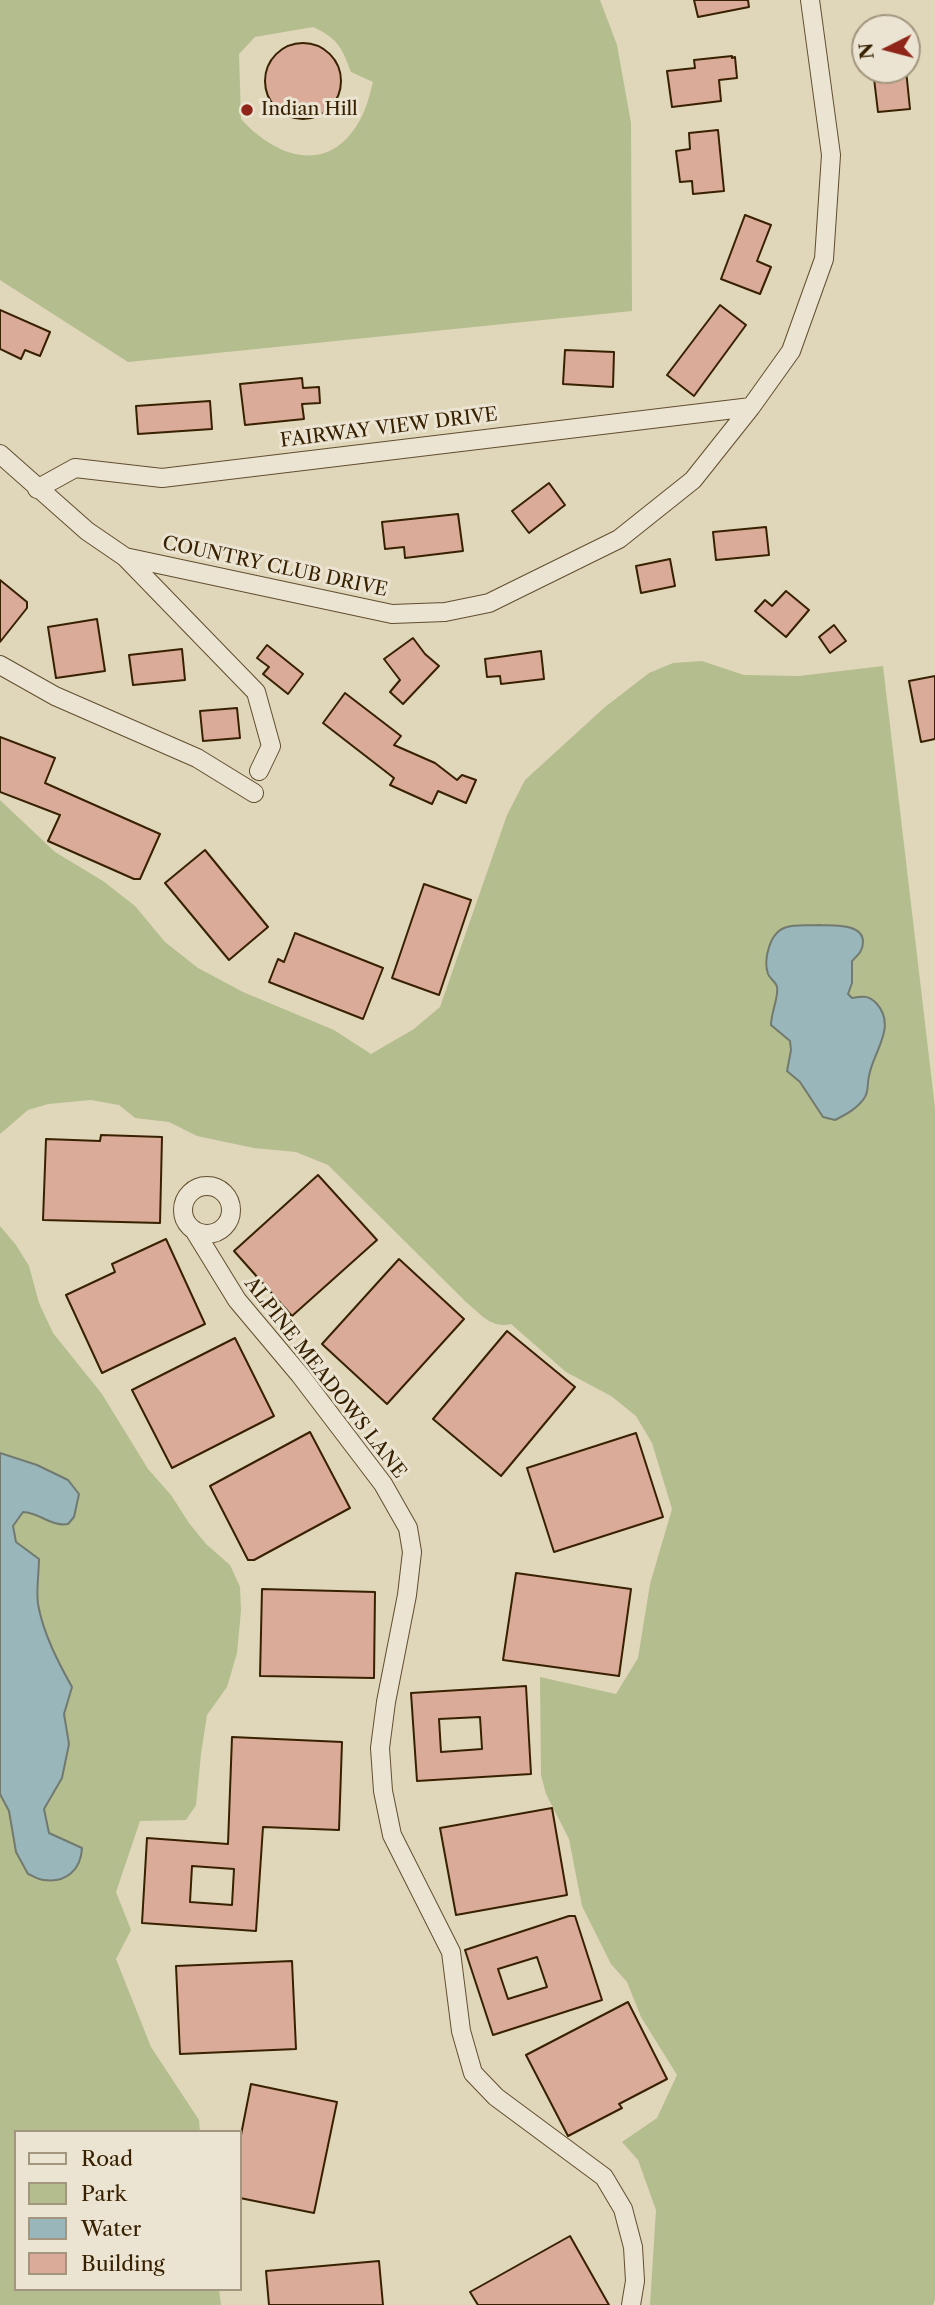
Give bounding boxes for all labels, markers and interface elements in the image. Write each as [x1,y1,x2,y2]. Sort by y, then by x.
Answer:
north arrow [851,14,921,84]
text: N [854,42,879,60]
place label: Indian Hill [261,99,358,121]
marker: Indian Hill [239,102,255,118]
street label: FAIRWAY VIEW DRIVE [279,403,499,453]
street label: COUNTRY CLUB DRIVE [160,532,390,602]
street label: ALPINE MEADOWS LANE [239,1273,411,1483]
legend [14,2130,242,2291]
text: Road [81,2146,133,2171]
text: Park [81,2181,127,2206]
text: Water [81,2216,141,2241]
text: Building [81,2251,165,2276]

